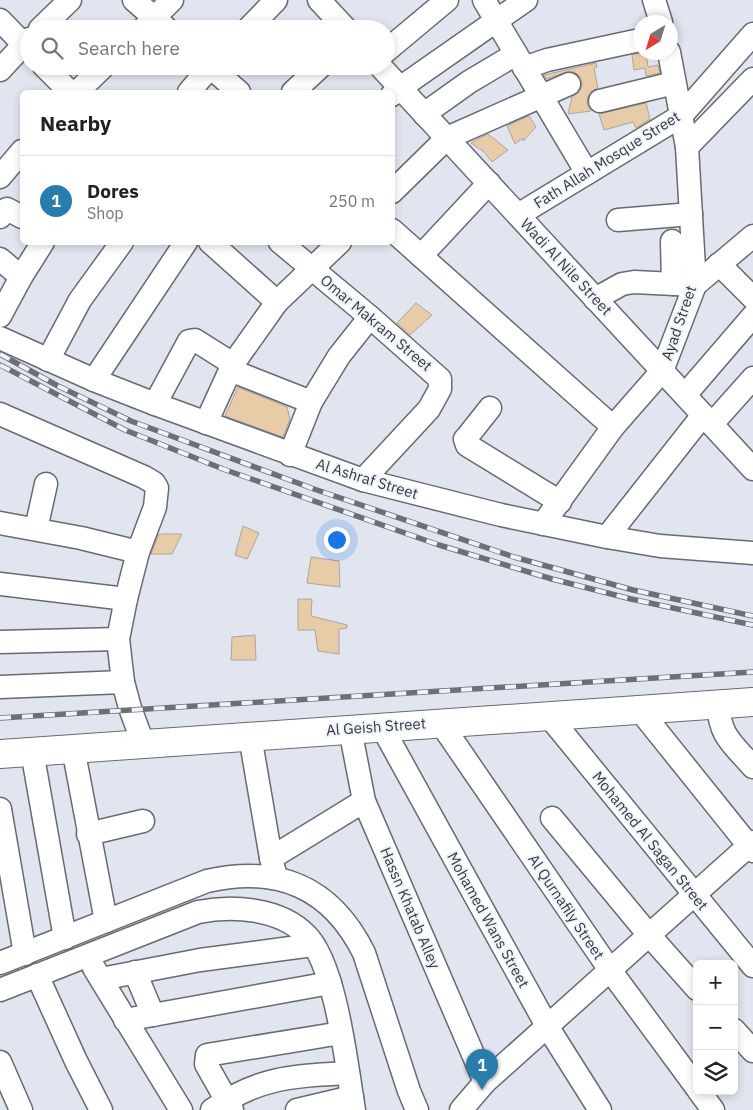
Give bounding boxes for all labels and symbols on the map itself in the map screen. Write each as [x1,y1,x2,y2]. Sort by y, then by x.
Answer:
north arrow [633,15,678,60]
street label: Fath Allah Mosque Street [530,107,683,212]
street label: Wadi Al Nile Street [517,214,616,319]
street label: Omar Makram Street [317,270,436,375]
street label: Ayad Street [657,283,700,363]
street label: Al Ashraf Street [314,454,420,503]
your location [324,527,350,553]
street label: Al Geish Street [325,714,427,739]
street label: Mohamed Al Sagan Street [588,767,712,914]
street label: Hassn Khatab Alley [376,844,445,972]
street label: Mohamed Wans Street [443,848,534,991]
street label: Al Qurnafily Street [524,850,609,963]
pin: 1 [466,1049,498,1090]

